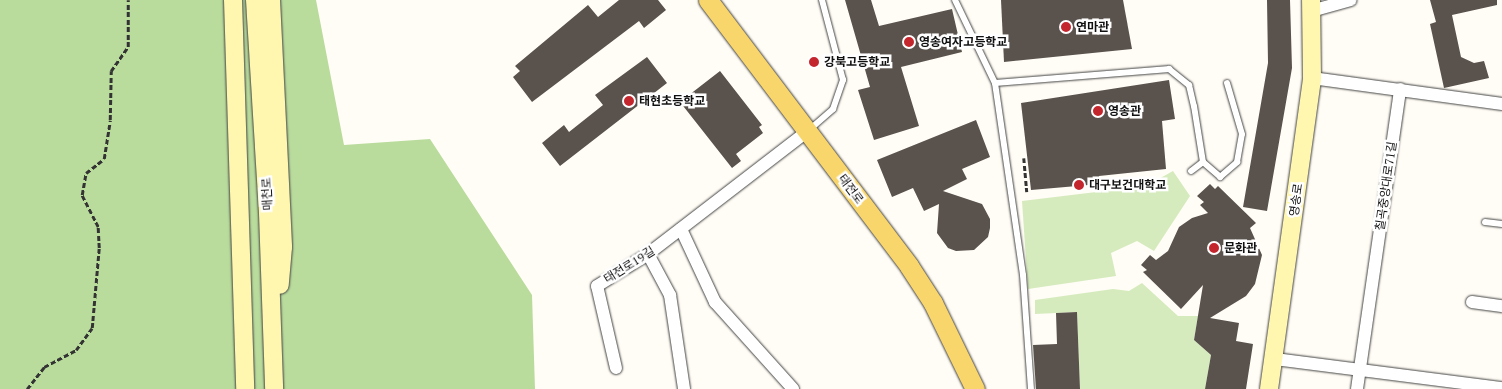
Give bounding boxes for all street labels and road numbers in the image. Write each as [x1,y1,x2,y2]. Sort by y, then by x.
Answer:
street label: 칠곡중앙대로71길 [1373,140,1399,232]
street label: 태전로 [835,171,867,207]
street label: 매천로 [259,177,275,211]
street label: 영송로 [1287,183,1305,217]
street label: 태전로19길 [601,244,657,286]

